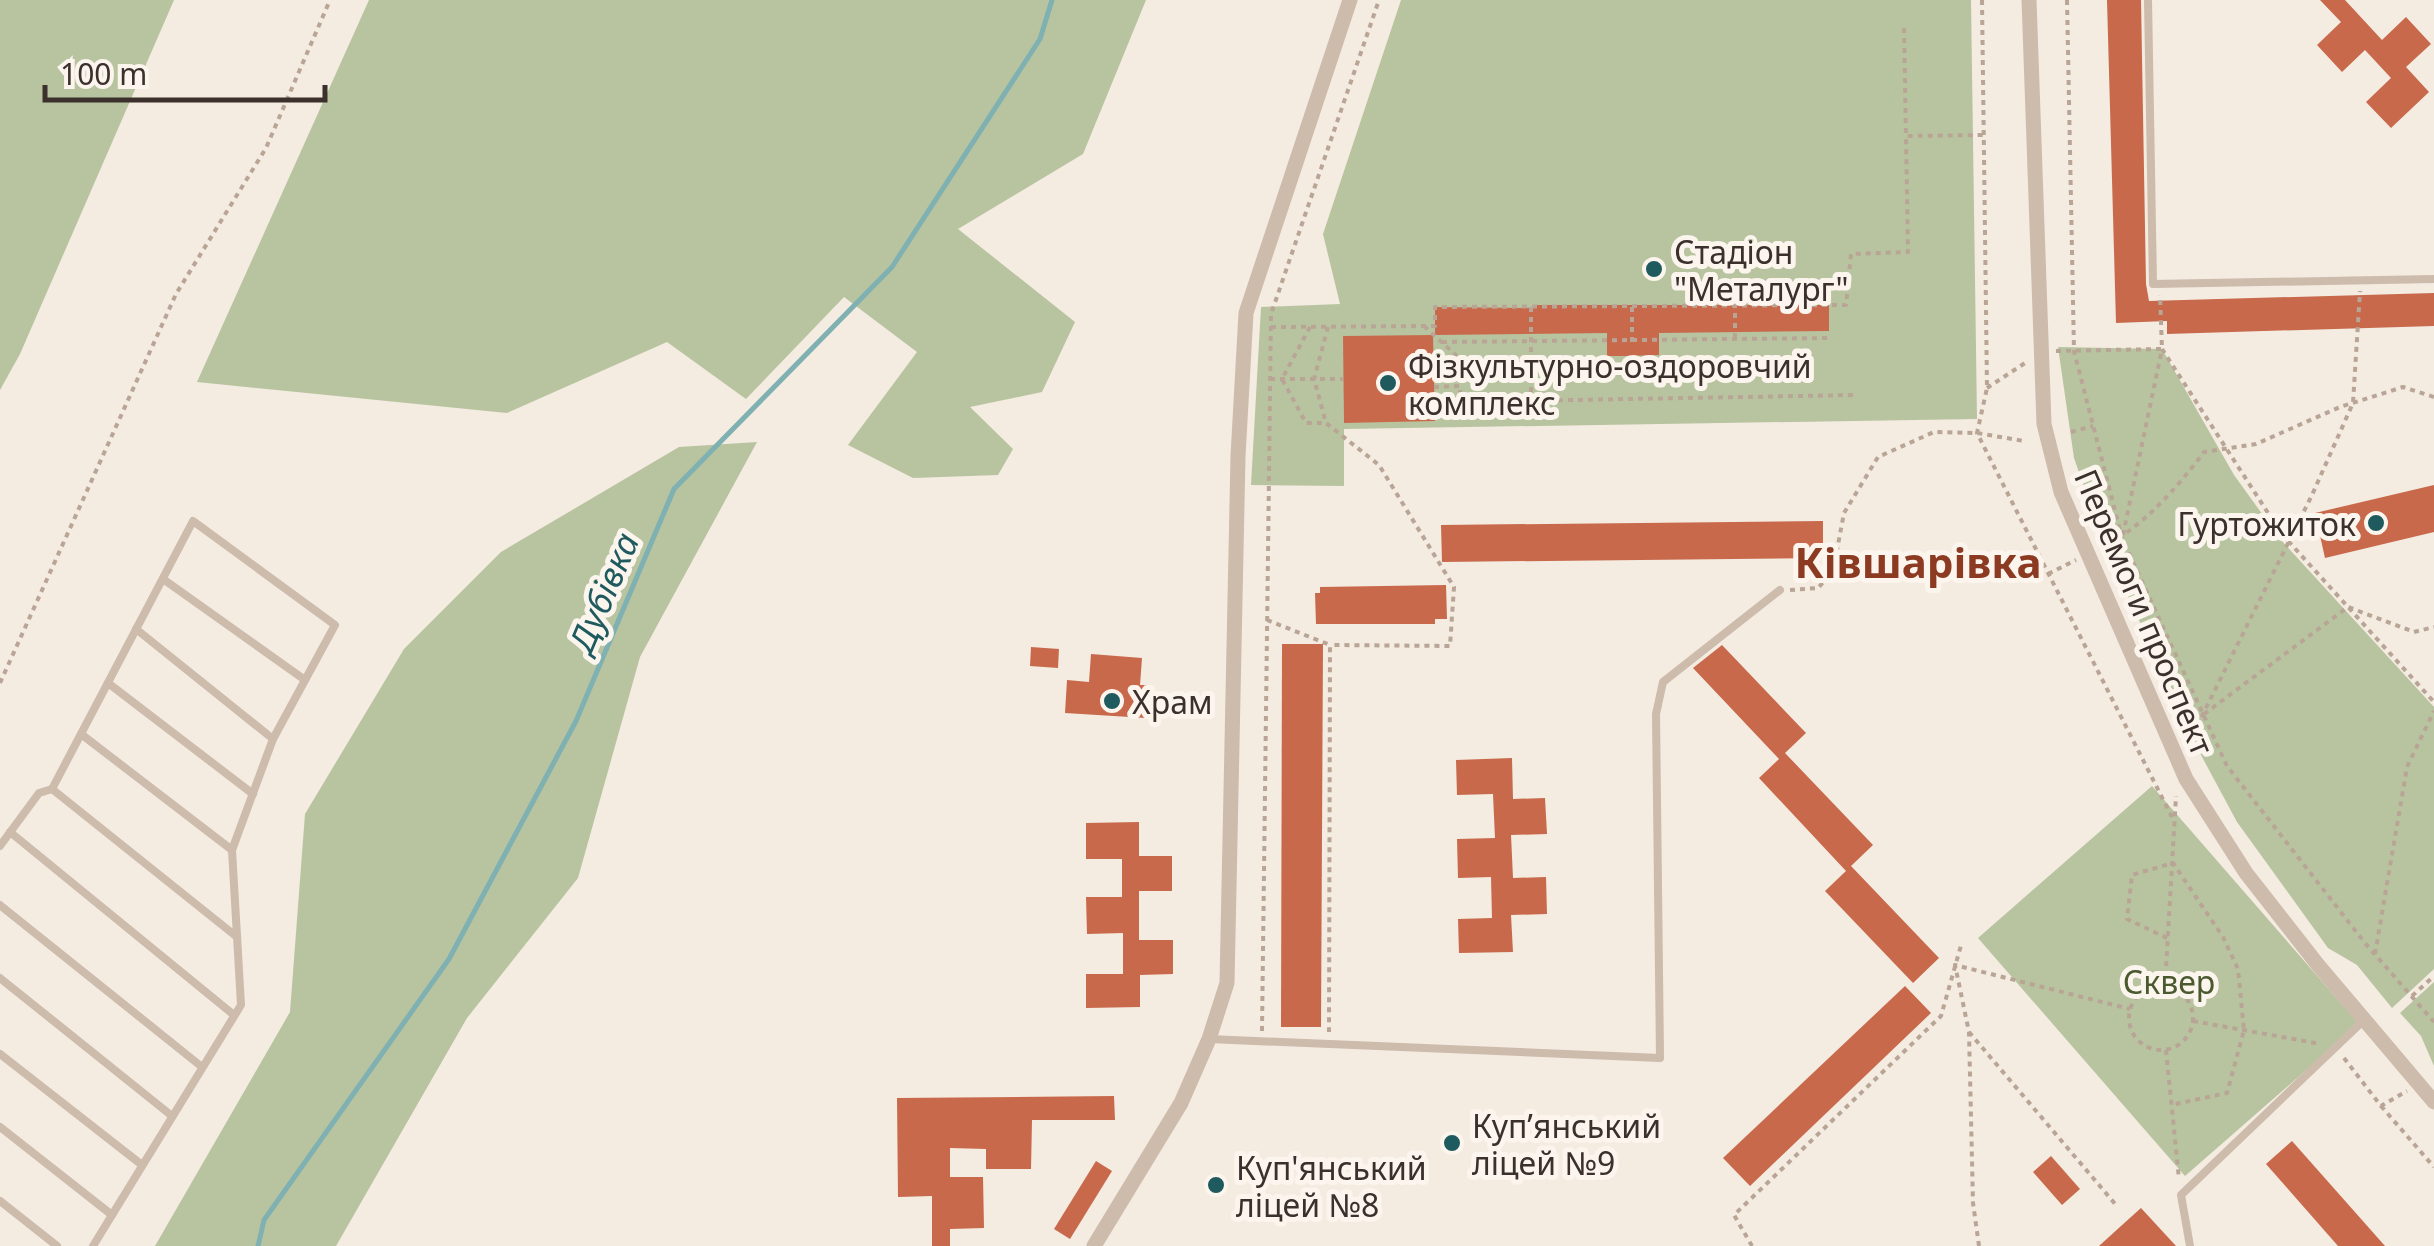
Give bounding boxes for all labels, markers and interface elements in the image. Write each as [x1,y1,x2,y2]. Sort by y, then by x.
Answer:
scale bar [45,40,325,102]
text: 100 m [60,53,147,94]
place label: Стадіон "Металург" [1674,230,1849,310]
marker: Стадіон "Металург" [1643,258,1665,280]
place label: Фізкультурно-оздоровчий комплекс [1408,344,1812,424]
marker: Фізкультурно-оздоровчий комплекс [1377,372,1399,394]
street label: Перемоги проспект [2065,463,2225,762]
place label: Гуртожиток [2177,502,2356,545]
marker: Гуртожиток [2365,512,2387,534]
water label: Дубівка [556,525,649,662]
district label: Ківшарівка [1795,533,2041,590]
place label: Храм [1132,680,1213,723]
marker: Храм [1101,690,1123,712]
park label: Сквер [2123,960,2215,1003]
place label: Куп’янський ліцей №9 [1472,1104,1661,1184]
marker: Куп’янський ліцей №9 [1441,1132,1463,1154]
place label: Куп'янський ліцей №8 [1236,1146,1427,1226]
marker: Куп'янський ліцей №8 [1205,1174,1227,1196]

